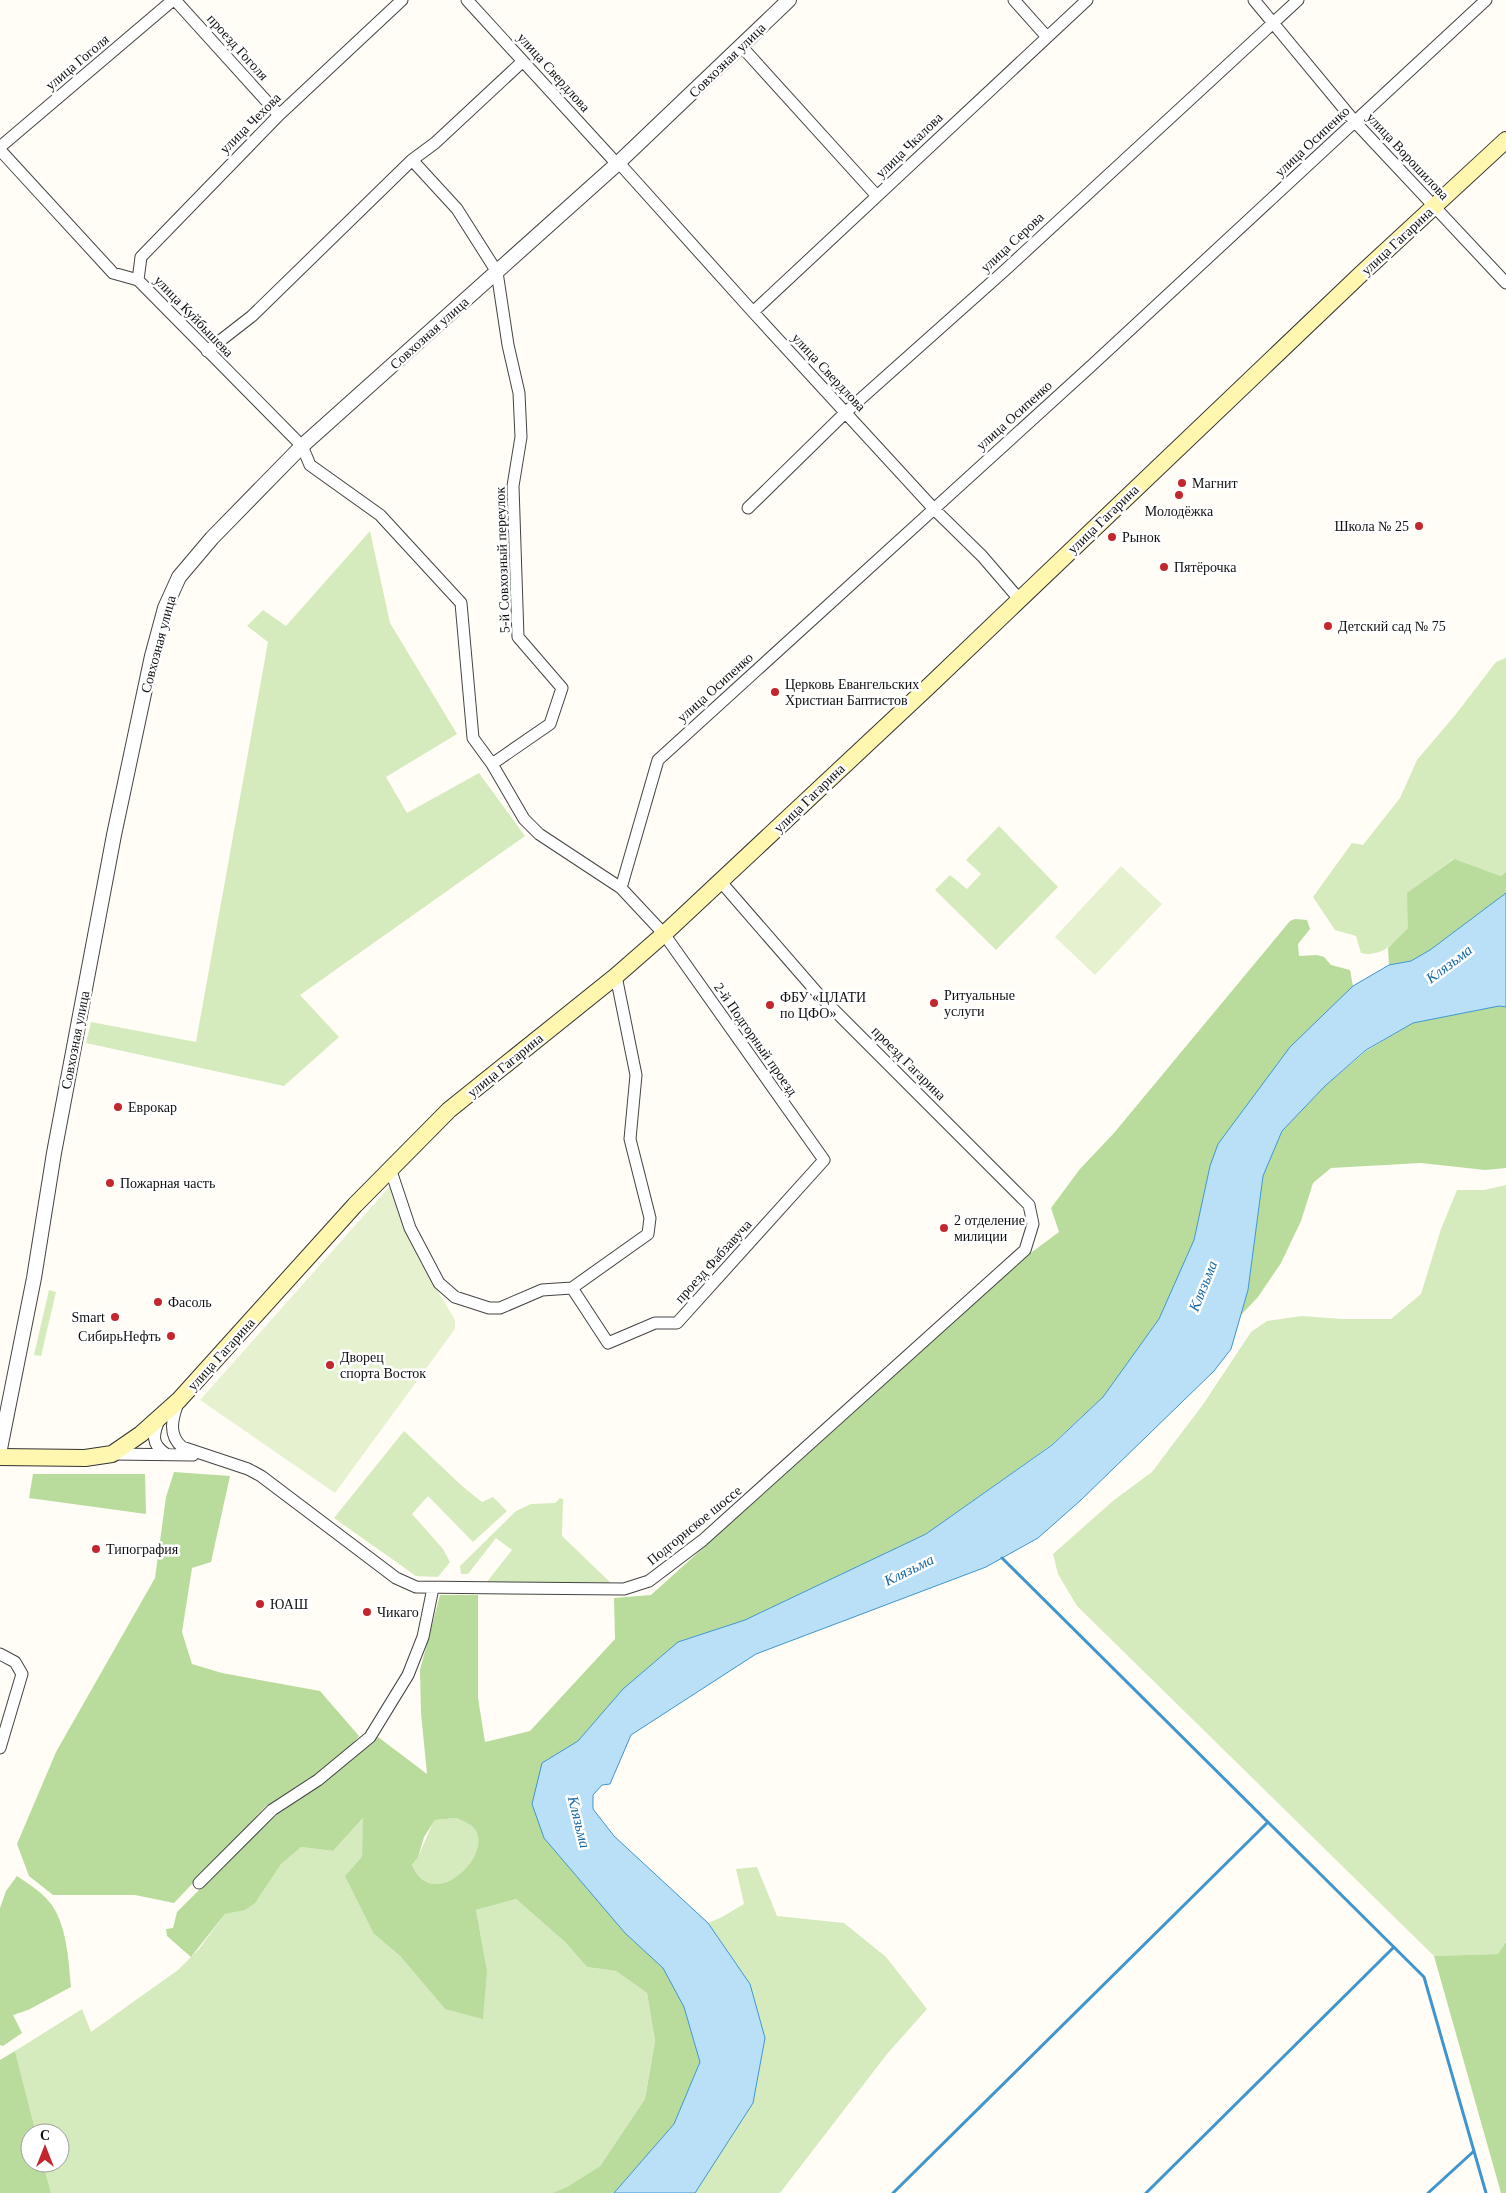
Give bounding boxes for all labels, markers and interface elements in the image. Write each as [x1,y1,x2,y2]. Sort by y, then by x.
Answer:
street label: проезд Гоголя [204,11,271,84]
street label: Совхозная улица [686,20,769,101]
street label: улица Свердлова [514,30,593,115]
street label: улица Гоголя [43,31,112,93]
street label: улица Чехова [217,89,284,157]
street label: улица Осипенко [1272,103,1353,180]
street label: улица Чкалова [873,109,946,181]
street label: улица Ворошилова [1364,110,1452,203]
street label: улица Гагарина [1359,204,1437,278]
street label: улица Серова [978,209,1047,275]
street label: улица Куйбышева [151,273,237,361]
street label: Совхозная улица [387,294,472,372]
street label: улица Свердлова [789,330,869,415]
street label: улица Осипенко [974,378,1055,453]
place label: Магнит [1192,476,1238,491]
marker: Магнит [1176,477,1188,489]
street label: улица Гагарина [1065,481,1142,557]
street label: 5-й Совхозный переулок [492,486,513,633]
marker: Молодёжка [1173,489,1185,501]
place label: Молодёжка [1145,504,1214,519]
place label: Школа № 25 [1334,519,1409,534]
marker: Школа № 25 [1413,520,1425,532]
place label: Рынок [1122,530,1161,545]
marker: Рынок [1106,531,1118,543]
place label: Пятёрочка [1174,560,1237,575]
marker: Пятёрочка [1158,561,1170,573]
street label: Совхозная улица [138,593,179,694]
place label: Детский сад № 75 [1338,619,1446,634]
marker: Детский сад № 75 [1322,620,1334,632]
street label: улица Осипенко [675,650,756,725]
place label: Церковь Евангельских Христиан Баптистов [785,677,919,708]
marker: Церковь Евангельских Христиан Баптистов [769,686,781,698]
street label: улица Гагарина [771,760,848,836]
water label: Клязьма [1422,942,1475,987]
street label: 2-й Подгорный проезд [711,980,800,1099]
place label: Ритуальные услуги [944,988,1015,1019]
street label: Совхозная улица [59,989,93,1091]
place label: ФБУ «ЦЛАТИ по ЦФО» [780,990,866,1021]
marker: Ритуальные услуги [928,997,940,1009]
marker: ФБУ «ЦЛАТИ по ЦФО» [764,999,776,1011]
street label: проезд Гагарина [869,1023,949,1104]
street label: улица Гагарина [465,1030,546,1100]
place label: Еврокар [128,1100,177,1115]
marker: Еврокар [112,1101,124,1113]
place label: Пожарная часть [120,1176,215,1191]
marker: Пожарная часть [104,1177,116,1189]
place label: 2 отделение милиции [954,1213,1025,1244]
street label: проезд Фабзавуча [672,1216,755,1306]
marker: 2 отделение милиции [938,1222,950,1234]
water label: Клязьма [1185,1258,1220,1315]
place label: Фасоль [168,1295,212,1310]
marker: Фасоль [152,1296,164,1308]
place label: Smart [72,1310,105,1325]
marker: Smart [109,1311,121,1323]
street label: улица Гагарина [185,1314,258,1394]
place label: СибирьНефть [78,1329,161,1344]
marker: СибирьНефть [165,1330,177,1342]
place label: Дворец спорта Восток [340,1350,426,1381]
marker: Дворец спорта Восток [324,1359,336,1371]
street label: Подгорнское шоссе [644,1483,744,1568]
place label: Типография [106,1542,179,1557]
marker: Типография [90,1543,102,1555]
water label: Клязьма [881,1551,936,1589]
place label: ЮАШ [270,1597,308,1612]
marker: ЮАШ [254,1598,266,1610]
place label: Чикаго [377,1605,419,1620]
marker: Чикаго [361,1606,373,1618]
water label: Клязьма [565,1793,593,1850]
north arrow [20,2123,70,2173]
text: С [40,2128,50,2143]

